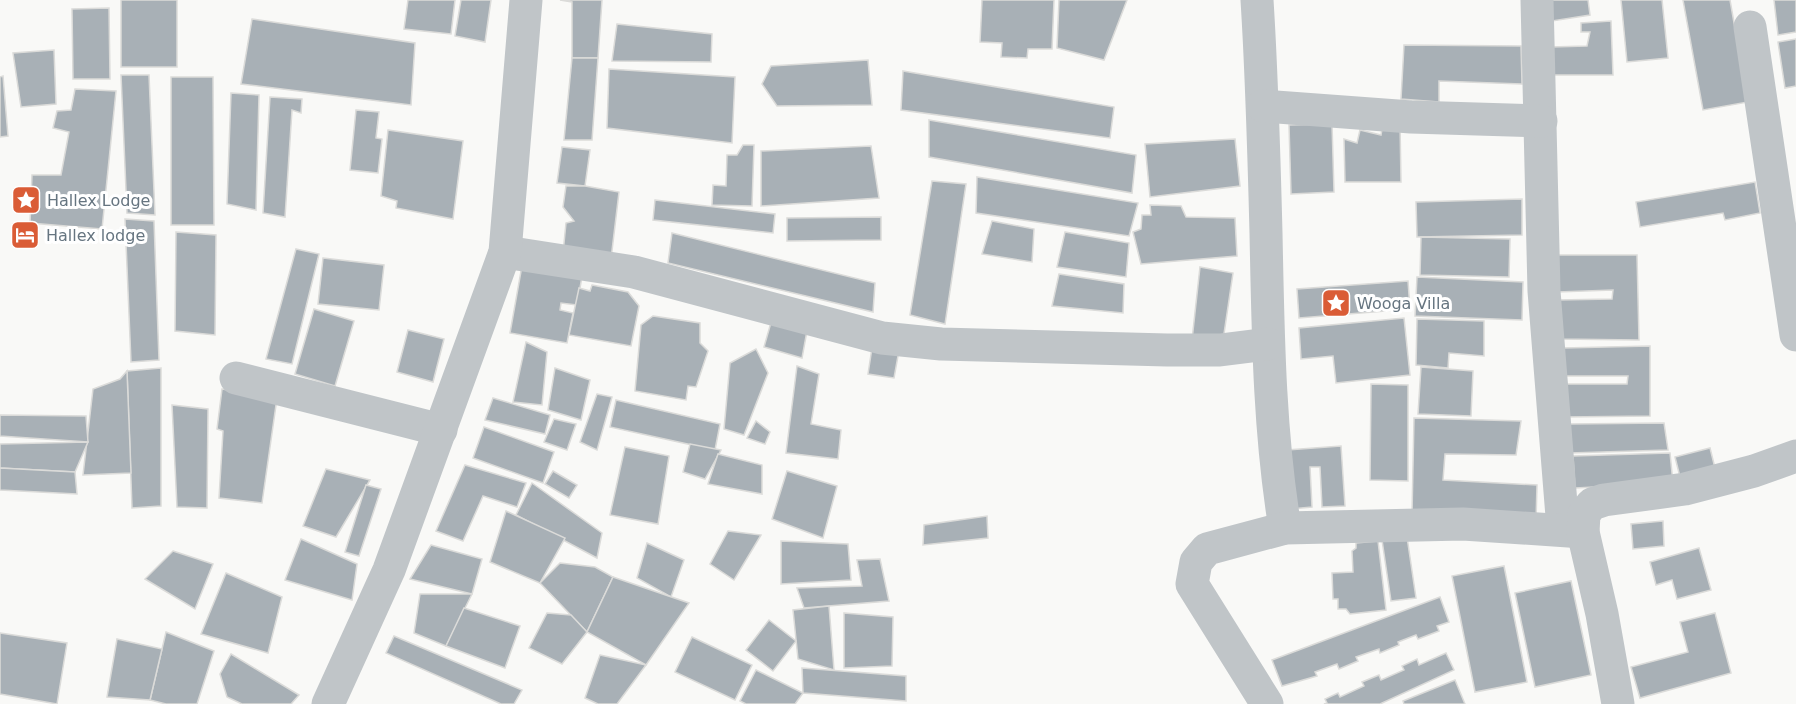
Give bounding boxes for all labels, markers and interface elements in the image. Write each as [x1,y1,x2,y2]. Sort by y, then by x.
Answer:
place icon: Hallex Lodge [10,184,42,216]
place label: Hallex Lodge [47,191,150,210]
hotel icon: Hallex lodge [9,219,41,251]
place label: Hallex lodge [46,226,145,245]
place icon: Wooga Villa [1320,287,1352,319]
place label: Wooga Villa [1357,294,1450,313]

